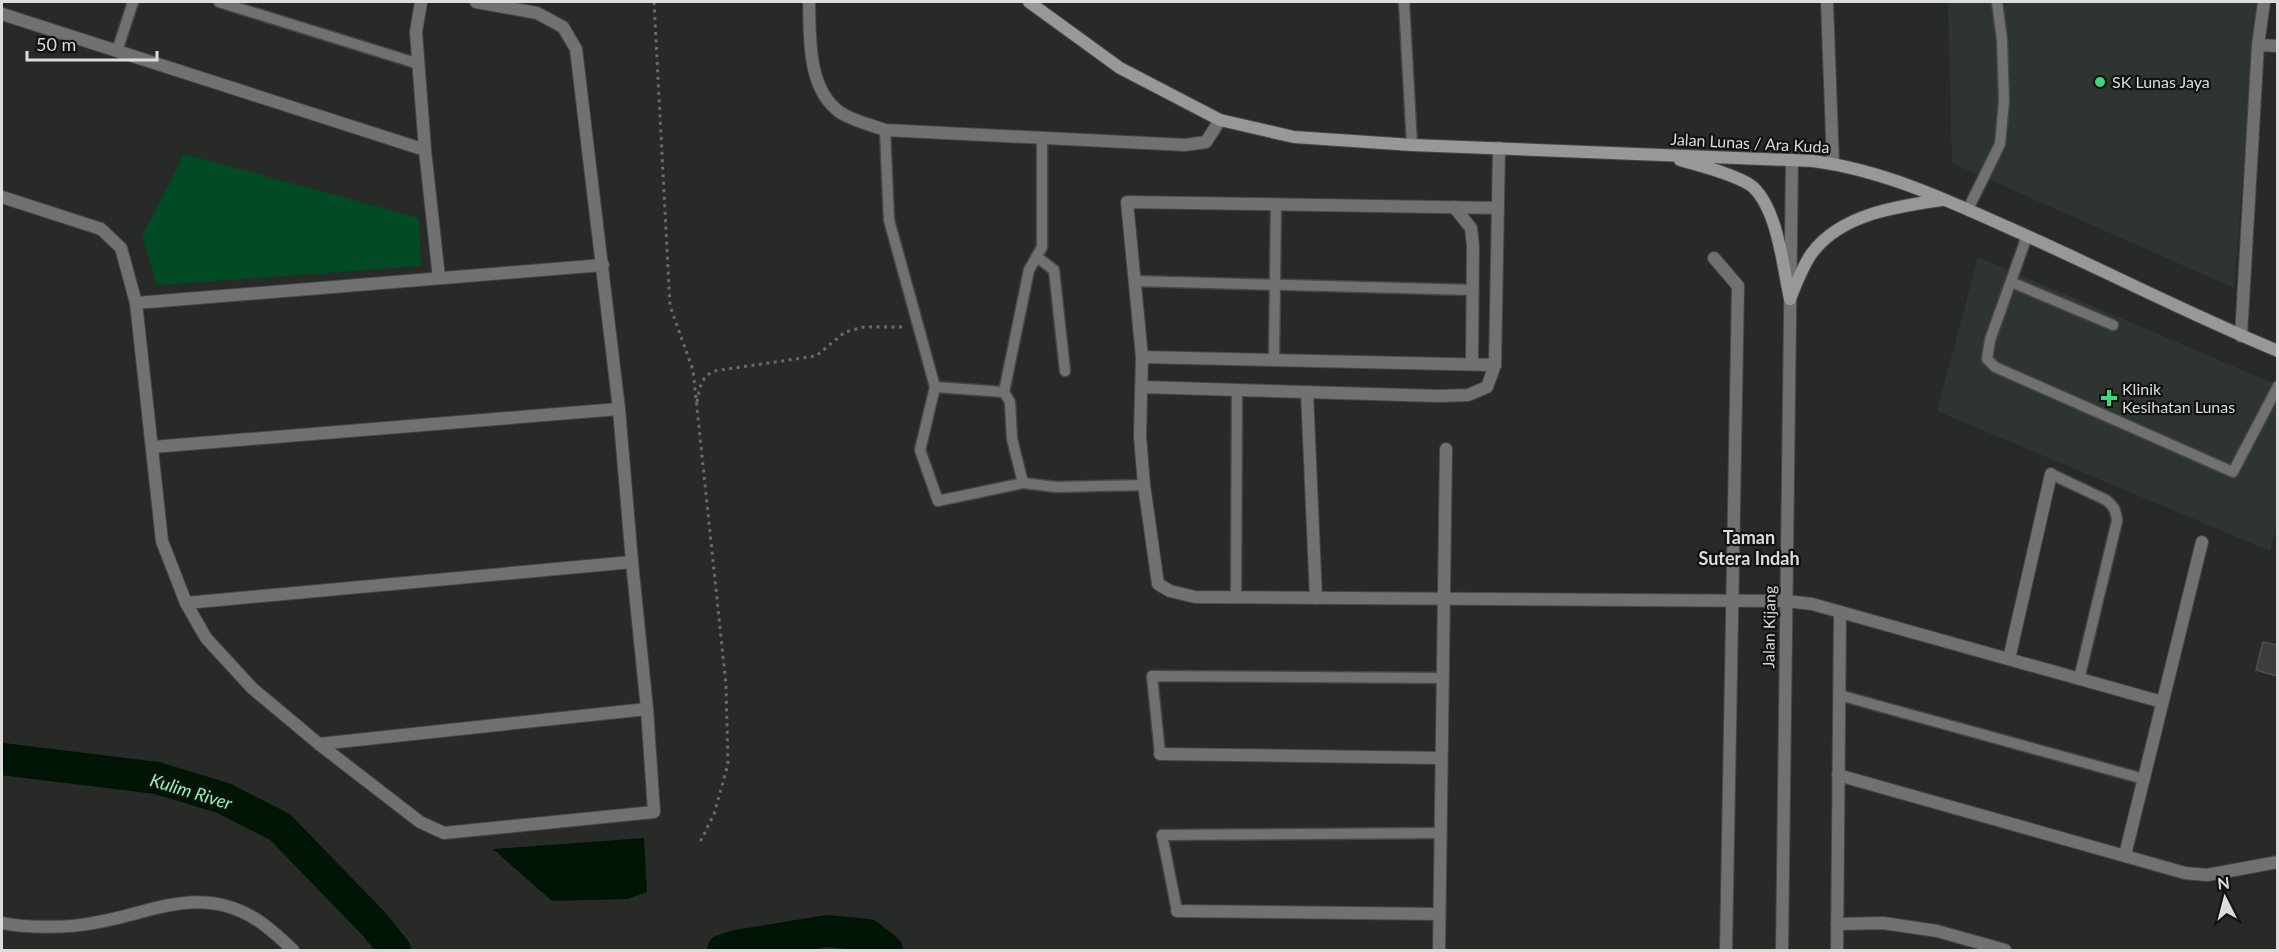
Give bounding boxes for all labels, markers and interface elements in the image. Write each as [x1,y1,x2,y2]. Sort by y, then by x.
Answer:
scale bar [27,24,158,62]
text: 50 m [36,33,76,55]
place label: SK Lunas Jaya [2112,72,2210,91]
marker: SK Lunas Jaya [2093,75,2107,89]
street label: Jalan Lunas / Ara Kuda [1670,129,1830,156]
place label: Klinik Kesihatan Lunas [2122,379,2235,416]
marker: Klinik Kesihatan Lunas [2100,389,2118,407]
district label: Taman Sutera Indah [1698,526,1800,569]
street label: Jalan Kijang [1758,586,1779,668]
water label: Kulim River [148,768,236,814]
north arrow [2195,868,2255,928]
text: N [2216,872,2231,893]

